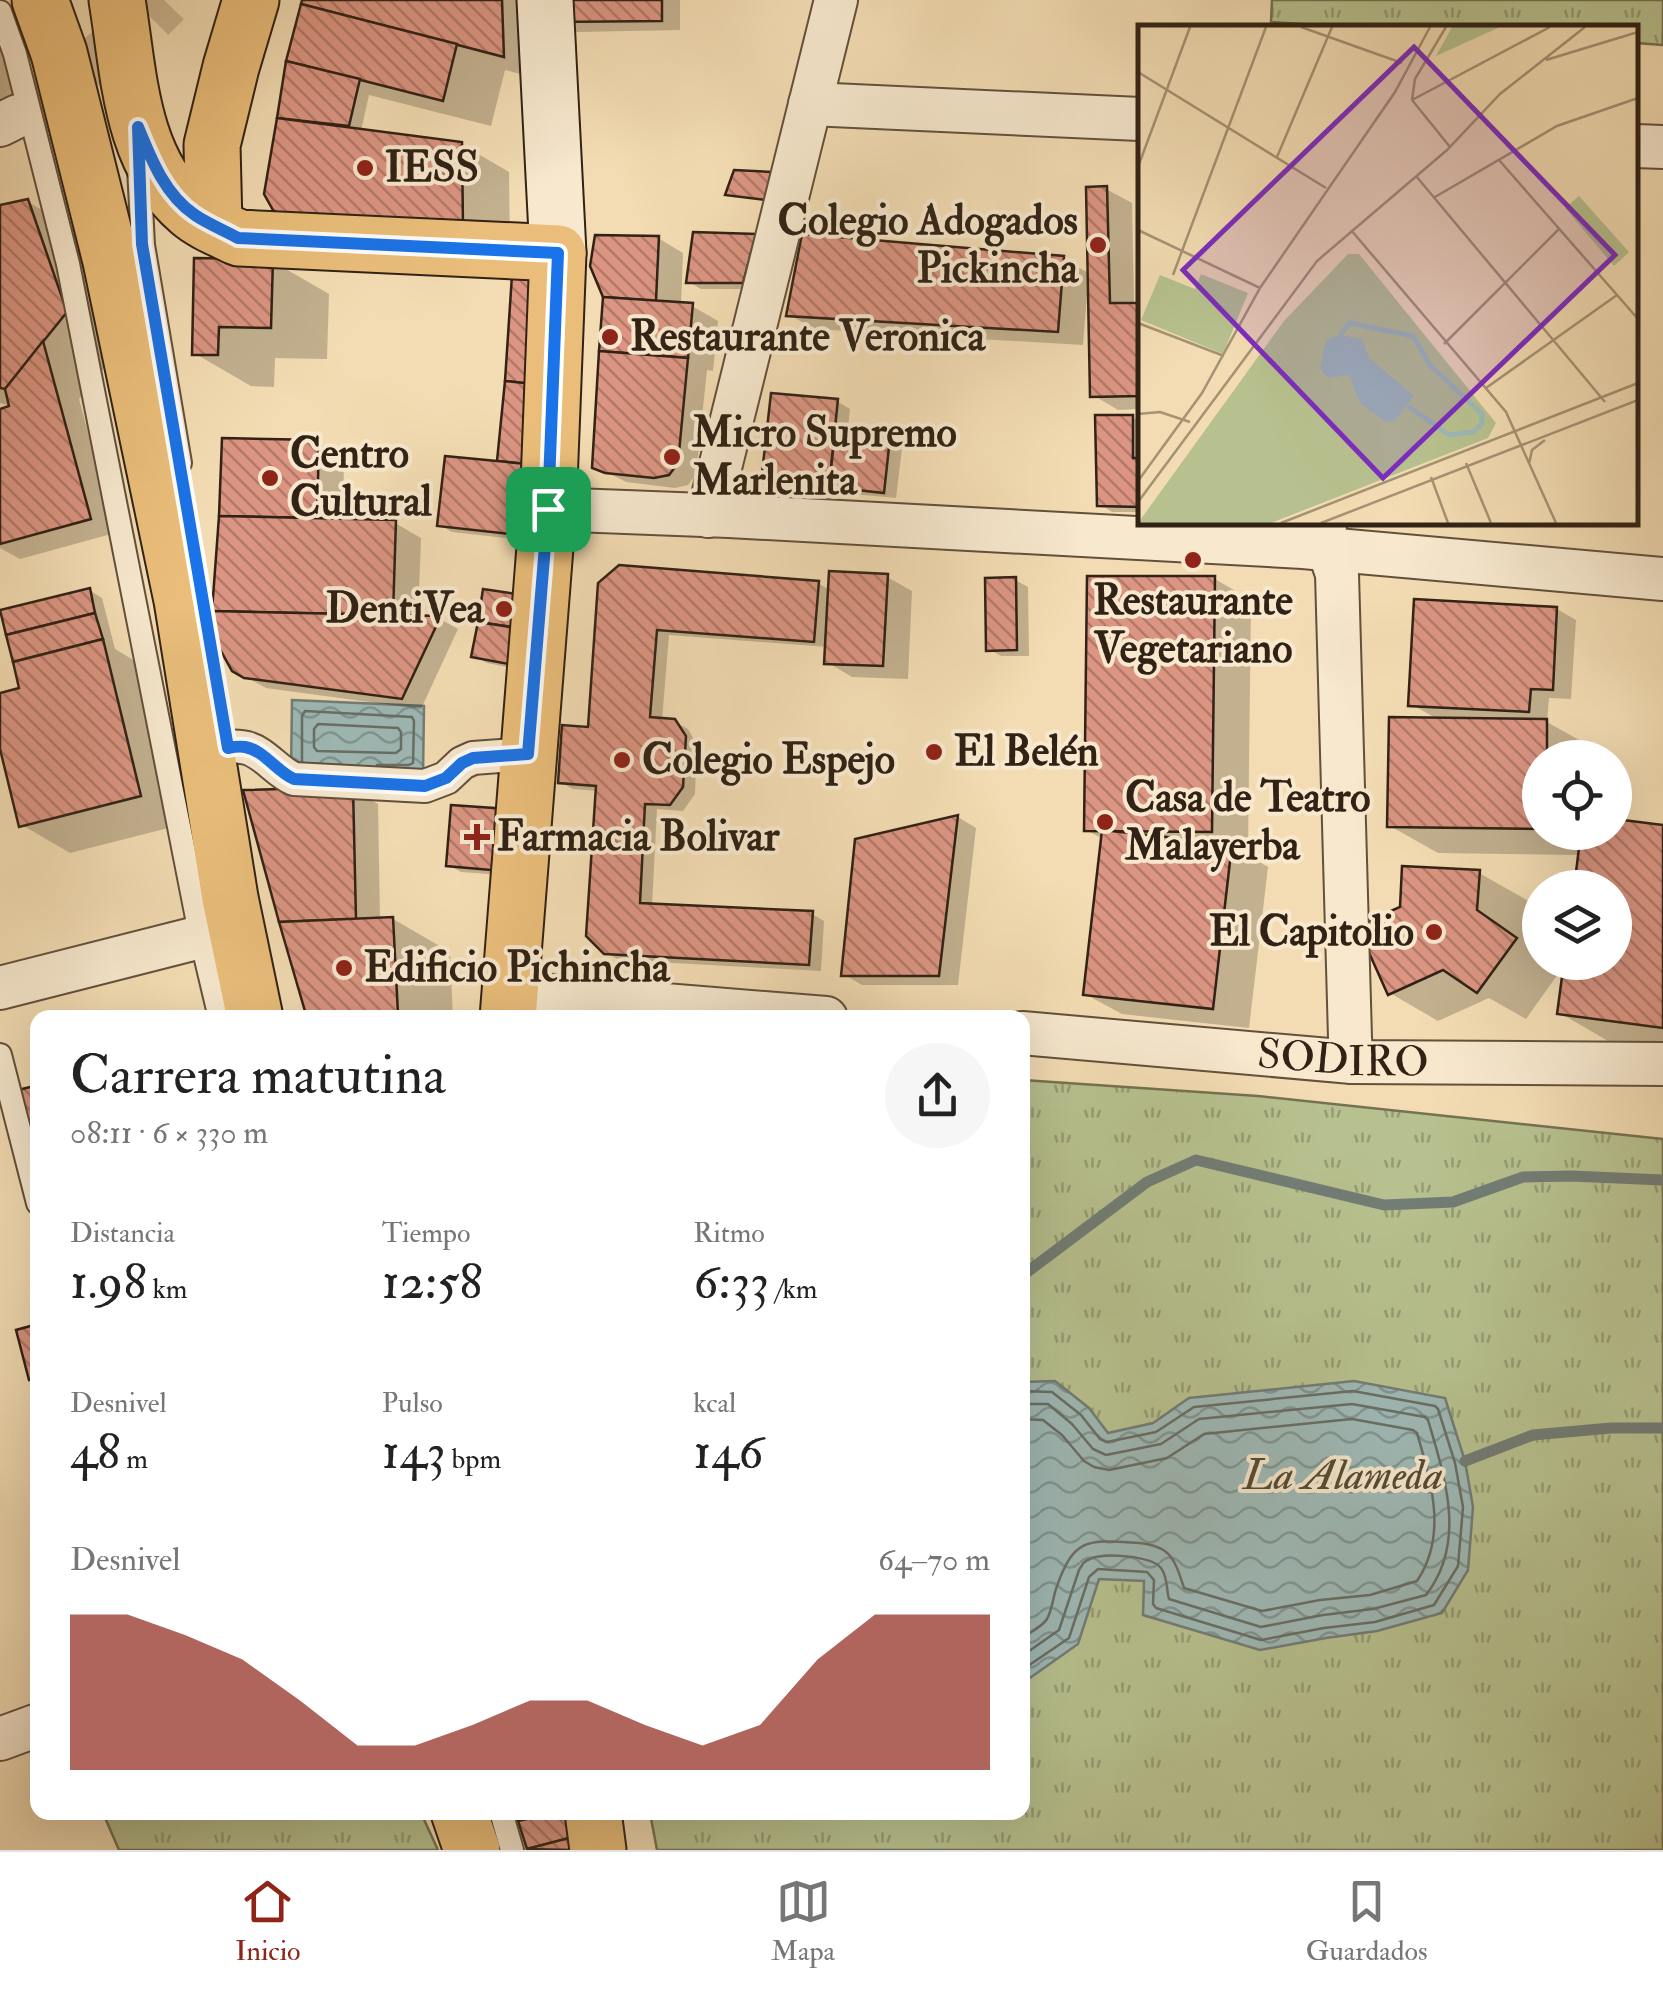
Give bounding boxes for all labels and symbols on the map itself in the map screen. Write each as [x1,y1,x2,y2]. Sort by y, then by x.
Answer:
inset map [1138,25,1638,525]
place label: IESS [385,142,479,194]
marker: IESS [354,157,376,179]
place label: Colegio Adogados Pickincha [778,195,1080,295]
marker: Colegio Adogados Pickincha [1087,234,1109,256]
place label: Restaurante Veronica [630,311,987,363]
marker: Restaurante Veronica [599,326,621,348]
place label: Micro Supremo Marlenita [691,407,957,507]
place label: Centro Cultural [290,428,432,528]
marker: Micro Supremo Marlenita [661,446,683,468]
marker: Centro Cultural [259,467,281,489]
pin [506,467,591,552]
marker: Restaurante Vegetariano [1182,549,1204,571]
place label: Restaurante Vegetariano [1093,575,1293,675]
place label: DentiVea [326,583,486,635]
marker: DentiVea [493,598,515,620]
place label: El Belén [954,726,1099,778]
place label: Colegio Espejo [642,734,895,786]
marker: El Belén [923,741,945,763]
marker: Colegio Espejo [611,749,633,771]
place label: Casa de Teatro Malayerba [1124,772,1370,873]
place label: Farmacia Bolivar [497,811,781,863]
marker: Casa de Teatro Malayerba [1094,811,1116,833]
marker: Farmacia Bolivar [466,826,488,848]
place label: El Capitolio [1209,906,1414,958]
marker: El Capitolio [1423,921,1445,943]
place label: Edificio Pichincha [364,942,671,994]
marker: Edificio Pichincha [333,957,355,979]
street label: SODIRO [1255,1028,1429,1088]
park label: La Alameda [1241,1450,1443,1502]

